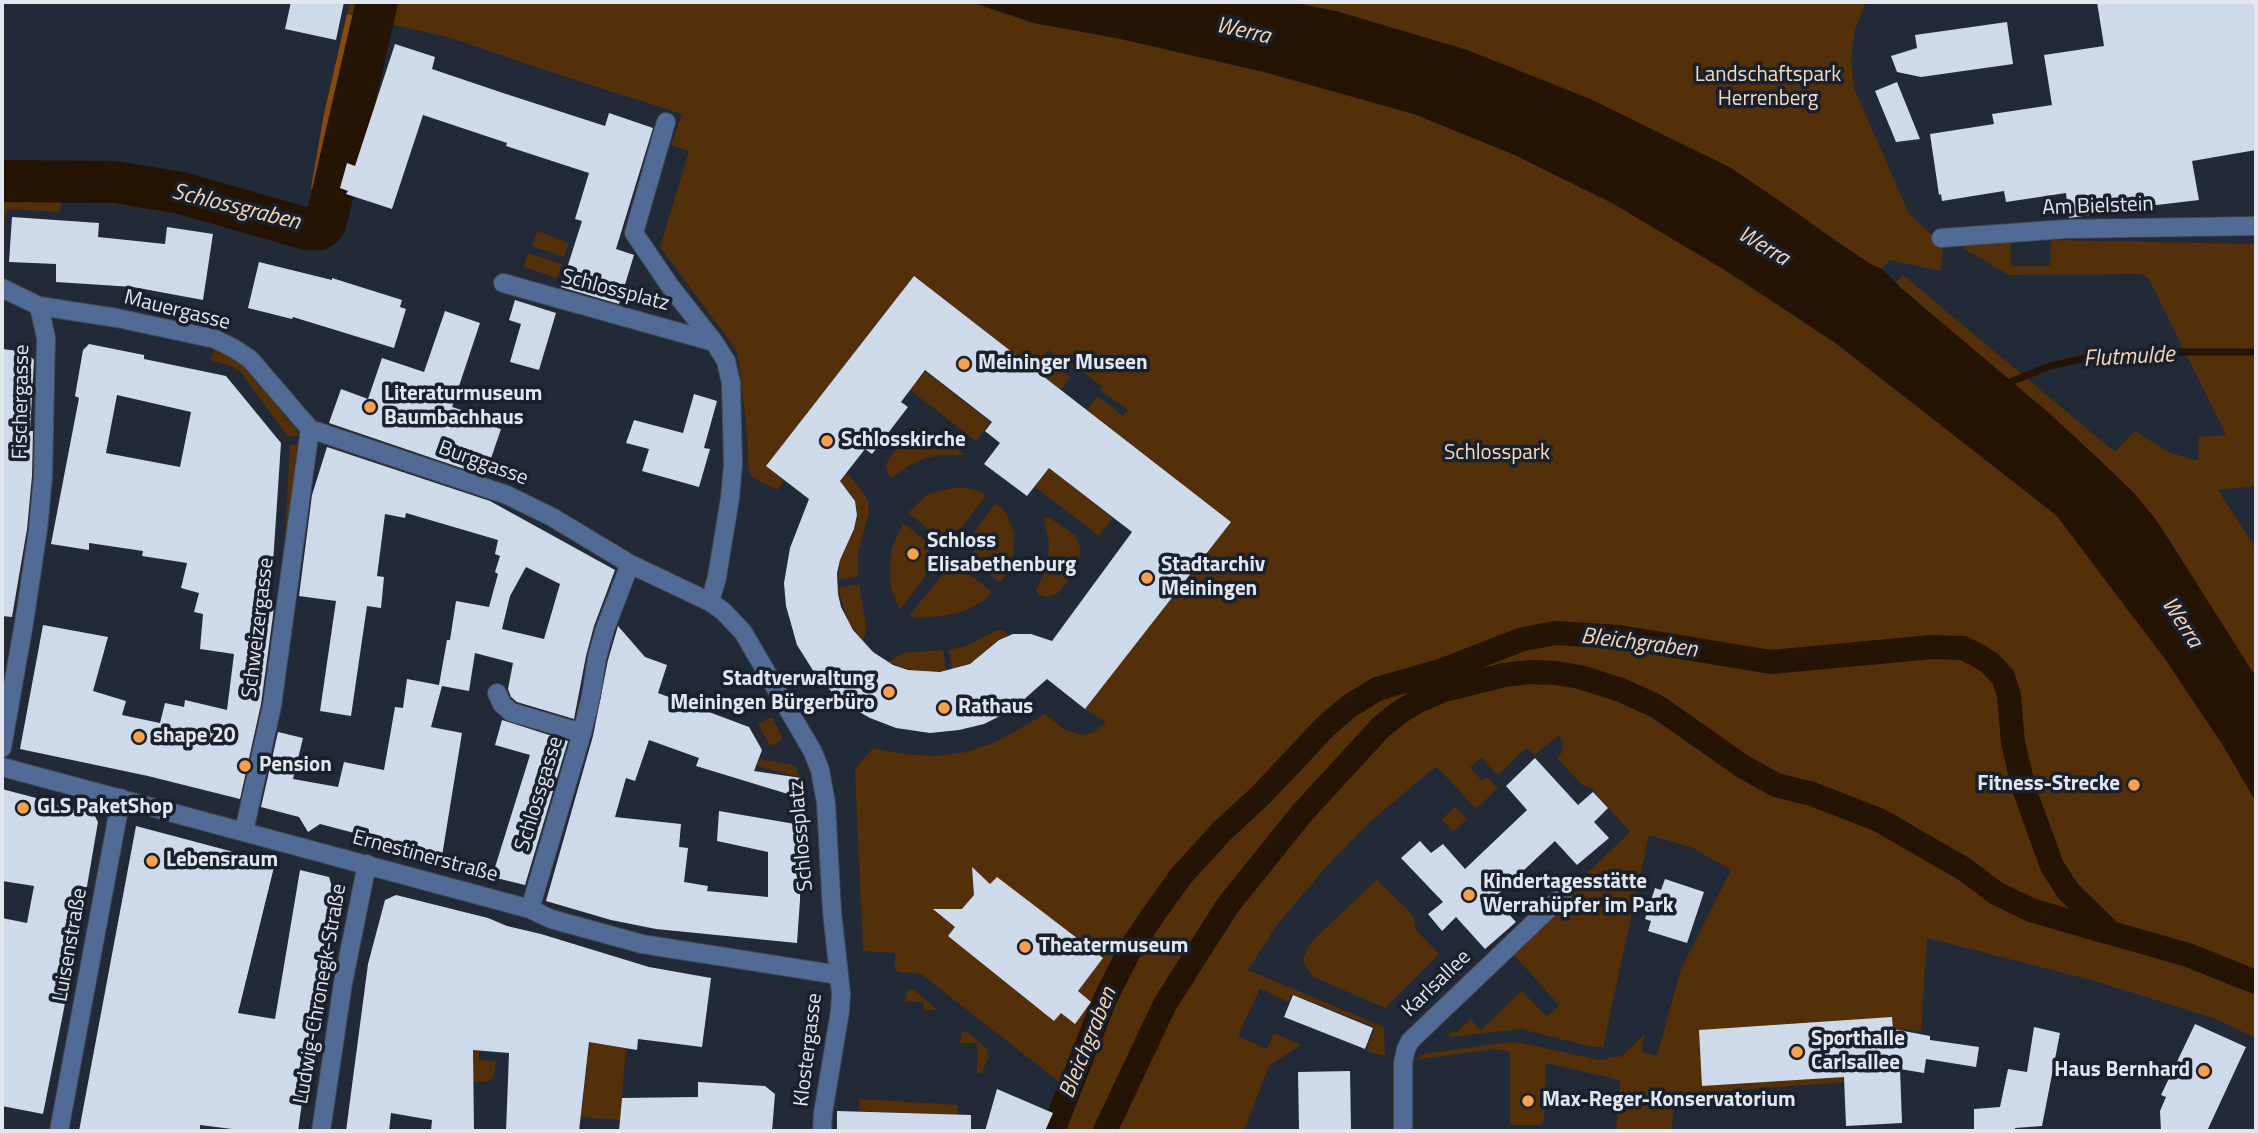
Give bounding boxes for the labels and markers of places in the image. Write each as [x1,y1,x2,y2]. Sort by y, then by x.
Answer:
place label: Meininger Museen [978,351,1148,377]
marker: Meininger Museen [956,356,972,372]
place label: Literaturmuseum Baumbachhaus [384,382,542,432]
marker: Literaturmuseum Baumbachhaus [362,399,378,415]
place label: Schlosskirche [841,428,966,454]
marker: Schlosskirche [819,433,835,449]
place label: Schloss Elisabethenburg [927,529,1076,579]
marker: Schloss Elisabethenburg [905,546,921,562]
place label: Stadtarchiv Meiningen [1161,553,1265,603]
marker: Stadtarchiv Meiningen [1139,570,1155,586]
place label: Stadtverwaltung Meiningen Bürgerbüro [670,667,875,717]
marker: Stadtverwaltung Meiningen Bürgerbüro [881,684,897,700]
place label: Rathaus [958,695,1033,721]
marker: Rathaus [936,700,952,716]
place label: shape 20 [153,724,236,750]
marker: shape 20 [131,729,147,745]
place label: Pension [259,753,332,779]
marker: Pension [237,758,253,774]
place label: Fitness-Strecke [1977,772,2120,798]
marker: Fitness-Strecke [2126,777,2142,793]
place label: GLS PaketShop [37,795,173,821]
marker: GLS PaketShop [15,800,31,816]
place label: Lebensraum [166,848,278,874]
marker: Lebensraum [144,853,160,869]
place label: Kindertagesstätte Werrahüpfer im Park [1483,870,1674,920]
marker: Kindertagesstätte Werrahüpfer im Park [1461,887,1477,903]
place label: Theatermuseum [1039,934,1188,960]
marker: Theatermuseum [1017,939,1033,955]
place label: Sporthalle Carlsallee [1811,1027,1905,1077]
marker: Sporthalle Carlsallee [1789,1044,1805,1060]
place label: Haus Bernhard [2054,1058,2190,1084]
marker: Haus Bernhard [2196,1063,2212,1079]
place label: Max-Reger-Konservatorium [1542,1088,1796,1114]
marker: Max-Reger-Konservatorium [1520,1093,1536,1109]

